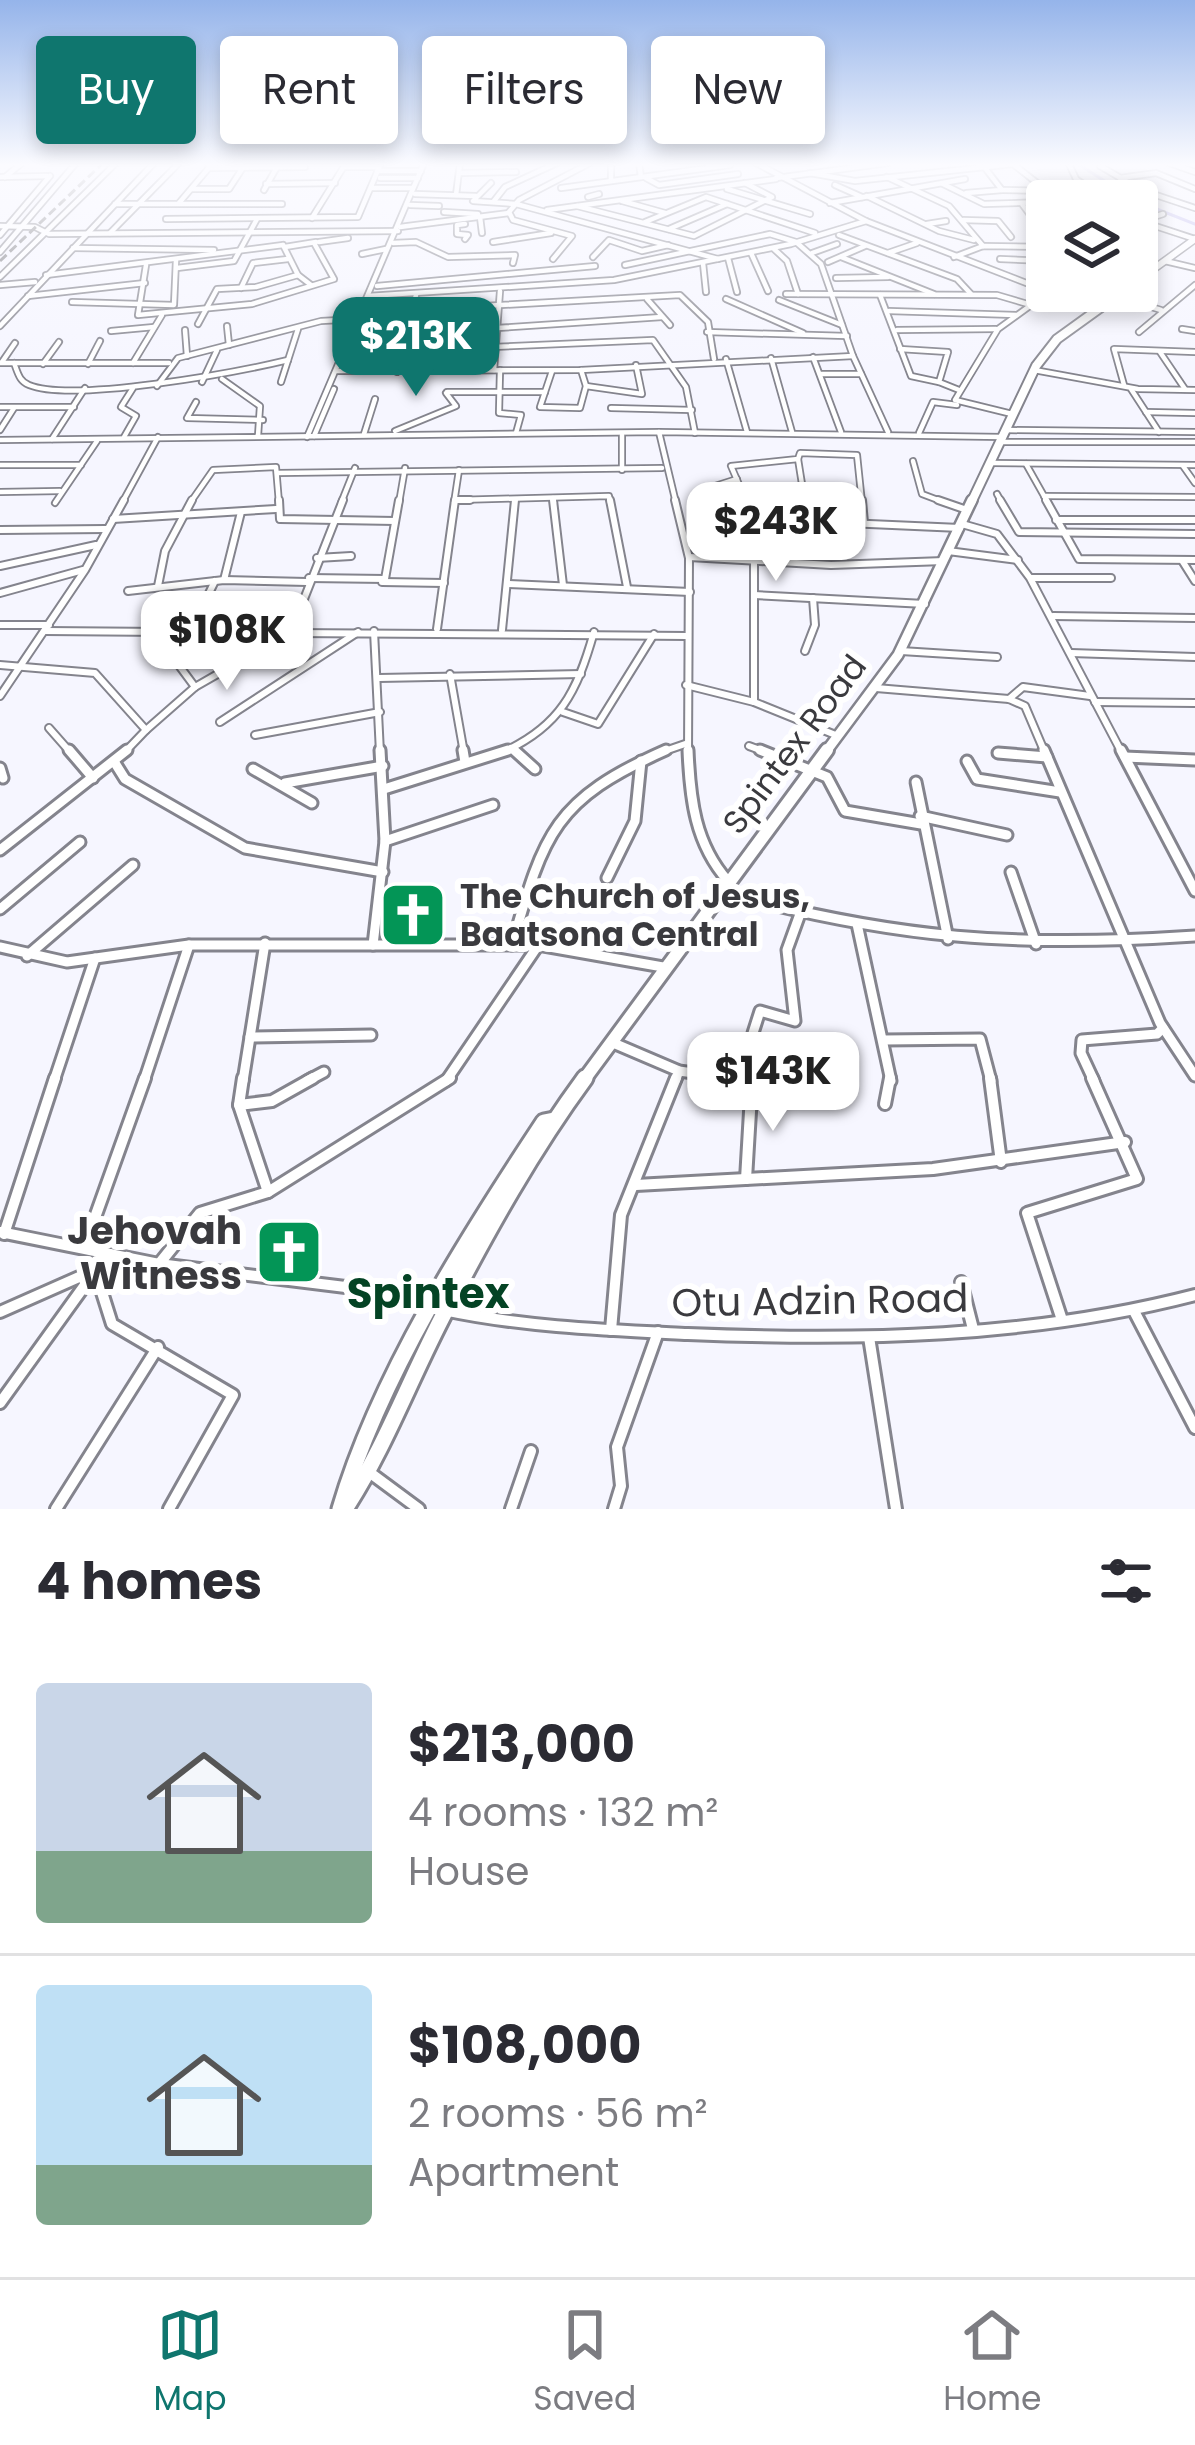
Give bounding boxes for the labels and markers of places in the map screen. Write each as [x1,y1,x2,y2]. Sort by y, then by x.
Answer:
pin: $213K [332,297,500,399]
pin: $243K [692,482,860,584]
pin: $108K [143,591,311,693]
place label: The Church of Jesus, Baatsona Central [460,873,810,958]
church icon: The Church of Jesus, Baatsona Central [378,880,448,950]
pin: $143K [689,1032,857,1134]
place label: Jehovah Witness [67,1203,242,1303]
church icon: Jehovah Witness [254,1217,324,1287]

